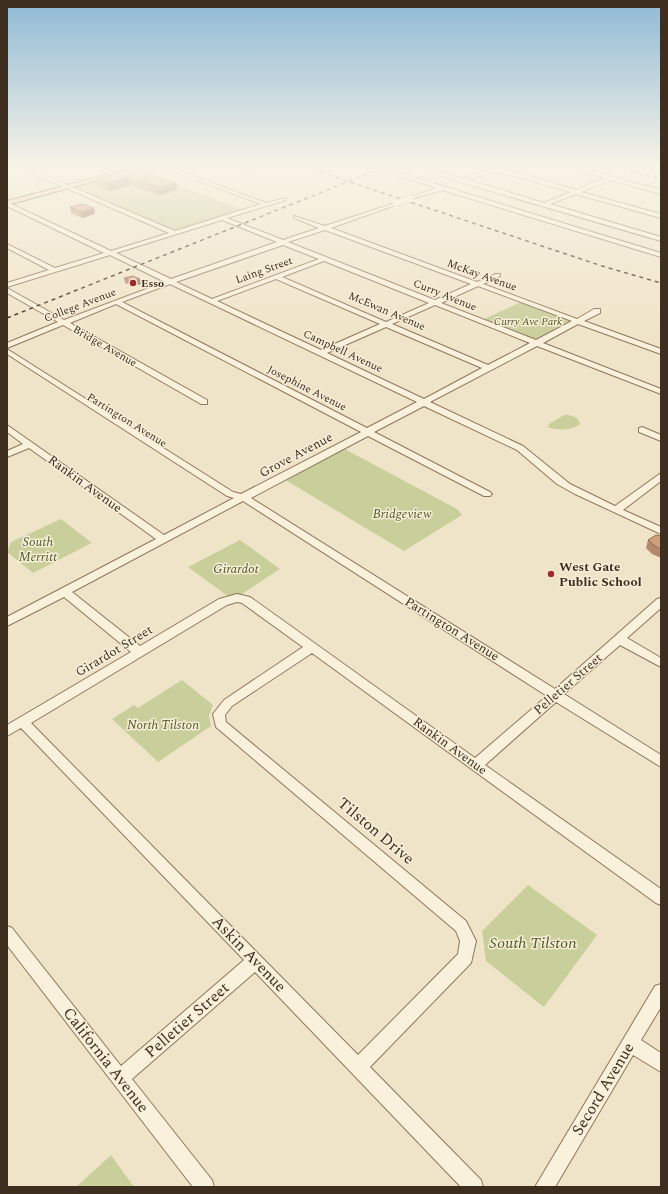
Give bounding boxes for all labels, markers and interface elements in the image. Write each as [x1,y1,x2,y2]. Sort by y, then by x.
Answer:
street label: Laing Street [233,252,295,288]
street label: McKay Avenue [445,254,519,296]
place label: Esso [141,275,164,292]
street label: Curry Avenue [411,275,479,315]
marker: Esso [128,278,138,288]
street label: College Avenue [41,283,119,327]
street label: McEwan Avenue [346,287,428,335]
park label: Curry Ave Park [494,313,562,330]
street label: Bridge Avenue [70,321,140,371]
street label: Campbell Avenue [300,325,386,377]
street label: Josephine Avenue [264,361,350,415]
street label: Partington Avenue [84,389,170,451]
street label: Grove Avenue [256,427,336,483]
street label: Rankin Avenue [44,450,126,518]
park label: Bridgeview [373,504,432,524]
park label: South Merritt [19,532,58,567]
place label: West Gate Public School [559,557,642,592]
park label: Girardot [213,559,260,579]
marker: West Gate Public School [546,569,556,579]
street label: Partington Avenue [401,592,503,666]
street label: Girardot Street [72,620,157,682]
street label: Pelletier Street [529,648,607,720]
street label: Rankin Avenue [409,712,491,780]
park label: North Tilston [127,715,199,735]
street label: Tilston Drive [332,792,420,870]
street label: Askin Avenue [206,910,292,998]
park label: South Tilston [489,931,577,955]
street label: Pelletier Street [139,976,235,1064]
street label: California Avenue [57,1002,155,1118]
street label: Secord Avenue [566,1038,640,1140]

